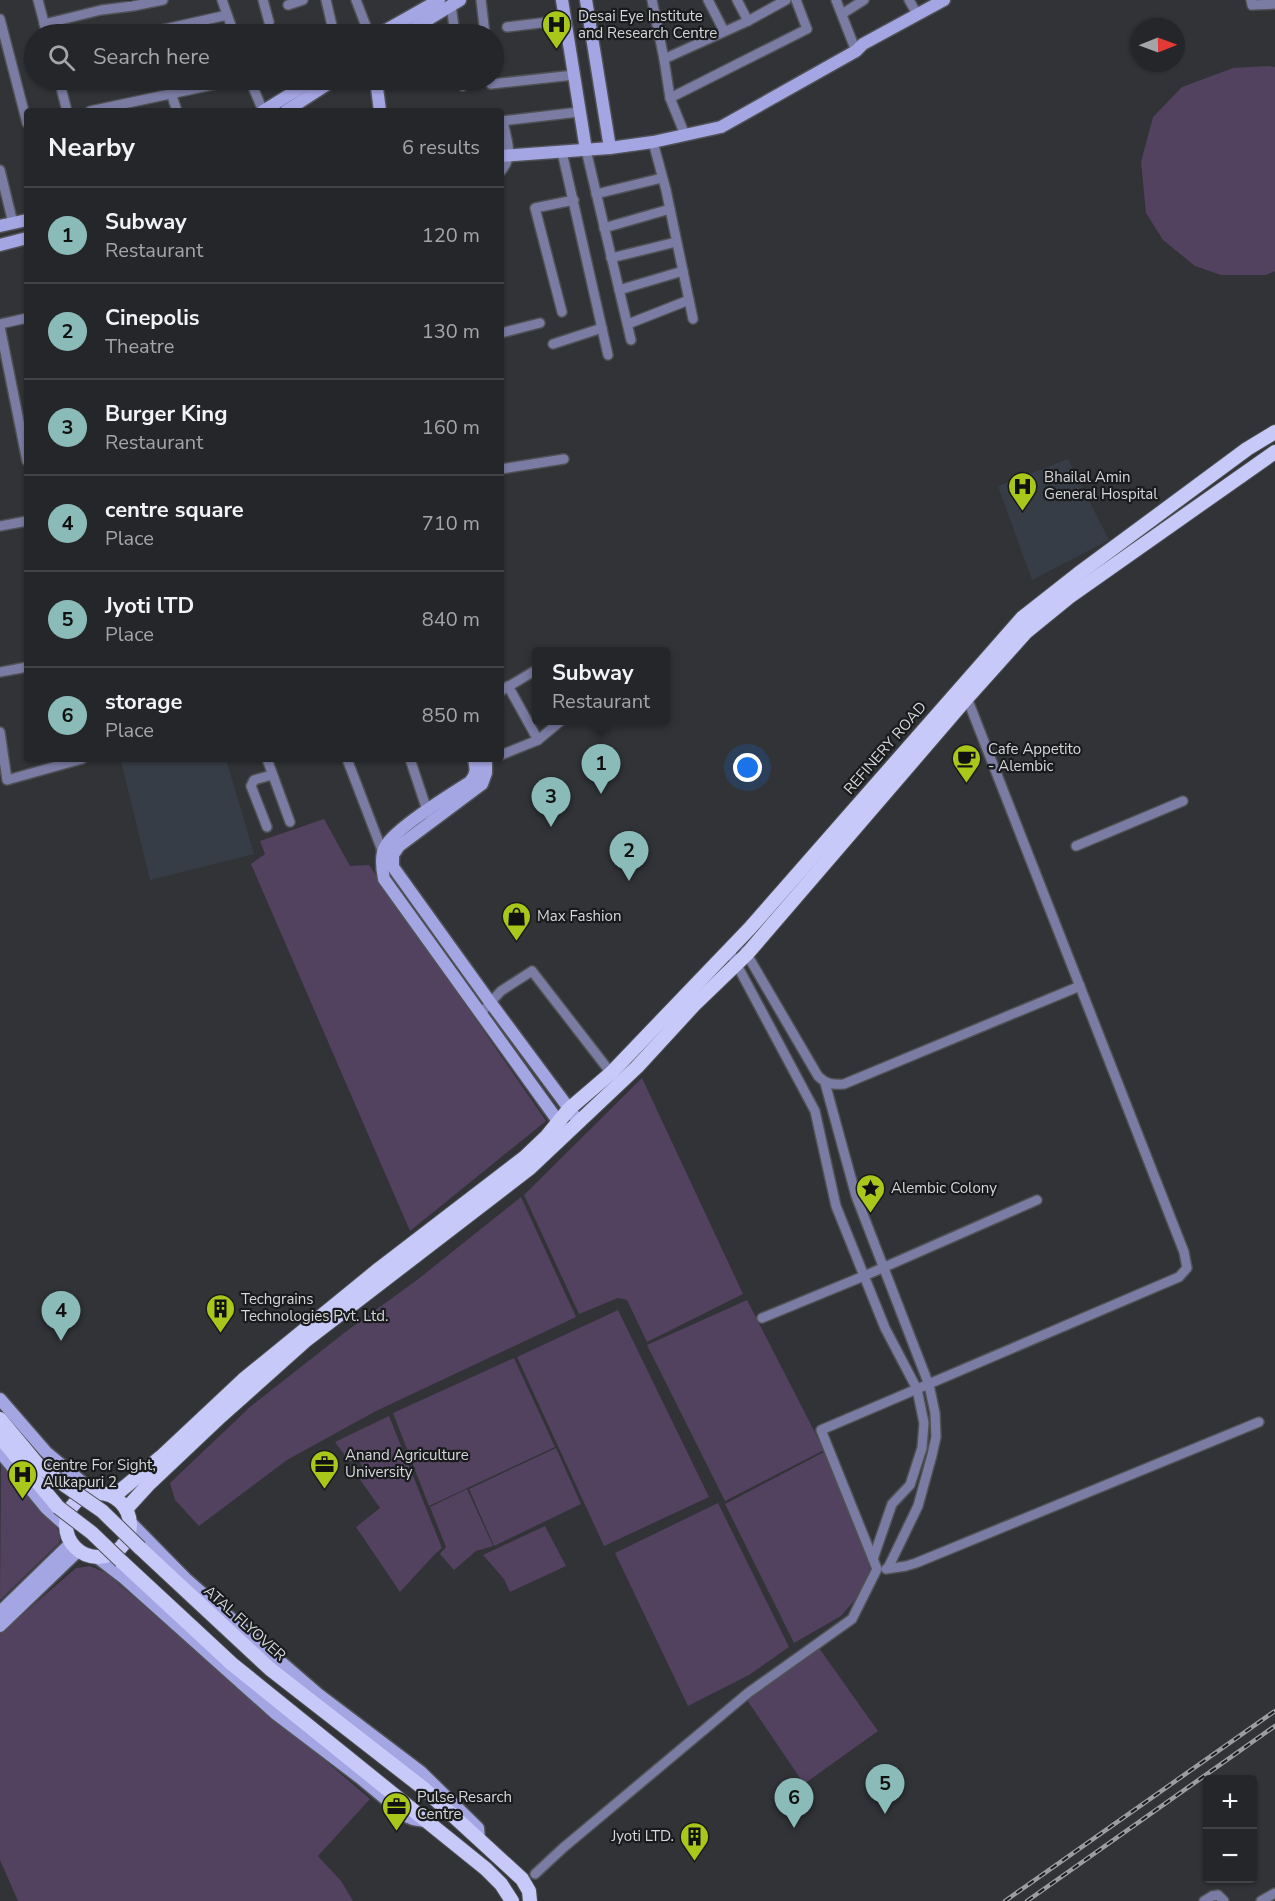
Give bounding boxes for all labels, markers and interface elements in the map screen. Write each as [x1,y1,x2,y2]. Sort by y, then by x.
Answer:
place label: Desai Eye Institute and Research Centre [578,6,717,43]
hospital icon: Desai Eye Institute and Research Centre [541,9,573,51]
north arrow [1131,18,1185,72]
search box [24,24,504,90]
icon: search [45,41,78,74]
text: Search here [93,42,210,72]
text: Nearby [48,130,135,165]
text: 6 results [402,134,480,161]
text: Subway [105,207,187,237]
text: 1 [62,222,74,249]
text: 120 m [422,222,480,249]
text: Restaurant [105,237,203,264]
text: Cinepolis [105,303,200,333]
text: 2 [62,318,74,345]
text: 130 m [422,318,480,345]
text: Theatre [105,333,174,360]
text: Burger King [105,399,227,429]
text: 3 [62,414,74,441]
text: 160 m [422,414,480,441]
text: Restaurant [105,429,203,456]
place label: Bhailal Amin General Hospital [1044,467,1158,504]
hospital icon: Bhailal Amin General Hospital [1007,470,1039,512]
text: centre square [105,495,244,525]
text: 4 [62,510,74,537]
text: 710 m [422,510,480,537]
text: Place [105,525,154,552]
text: Jyoti lTD [105,591,194,621]
text: 5 [62,606,74,633]
text: 840 m [422,606,480,633]
text: Place [105,621,154,648]
popup [532,647,670,725]
text: Subway [552,658,634,688]
text: storage [105,687,182,717]
text: Restaurant [552,688,650,715]
street label: REFINERY ROAD [839,697,931,799]
text: 6 [62,702,74,729]
text: 850 m [422,702,480,729]
text: Place [105,717,154,744]
place label: Cafe Appetito - Alembic [988,739,1081,776]
cafe icon: Cafe Appetito - Alembic [951,742,983,784]
pin: 1 [582,744,620,794]
your location [733,753,762,782]
pin: 3 [532,778,570,827]
pin: 2 [610,832,648,881]
shop icon: Max Fashion [500,900,532,942]
place label: Max Fashion [537,906,621,926]
place icon: Alembic Colony [854,1172,886,1214]
place label: Alembic Colony [891,1178,997,1198]
place label: Techgrains Technologies Pvt. Ltd. [241,1289,388,1326]
pin: 4 [42,1292,80,1341]
building icon: Techgrains Technologies Pvt. Ltd. [204,1292,236,1334]
place label: Anand Agriculture University [345,1445,469,1482]
office icon: Anand Agriculture University [308,1448,340,1490]
place label: Centre For Sight, Allkapuri 2 [43,1455,156,1492]
hospital icon: Centre For Sight, Allkapuri 2 [6,1458,38,1500]
street label: ATAL FLYOVER [200,1581,290,1665]
pin: 5 [866,1764,904,1814]
map controls [1203,1775,1257,1883]
button: + [1203,1775,1257,1829]
pin: 6 [774,1778,814,1828]
place label: Pulse Resarch Centre [417,1787,512,1824]
office icon: Pulse Resarch Centre [380,1790,412,1832]
building icon: Jyoti LTD. [679,1820,711,1862]
place label: Jyoti LTD. [610,1826,674,1846]
button: − [1203,1829,1257,1883]

